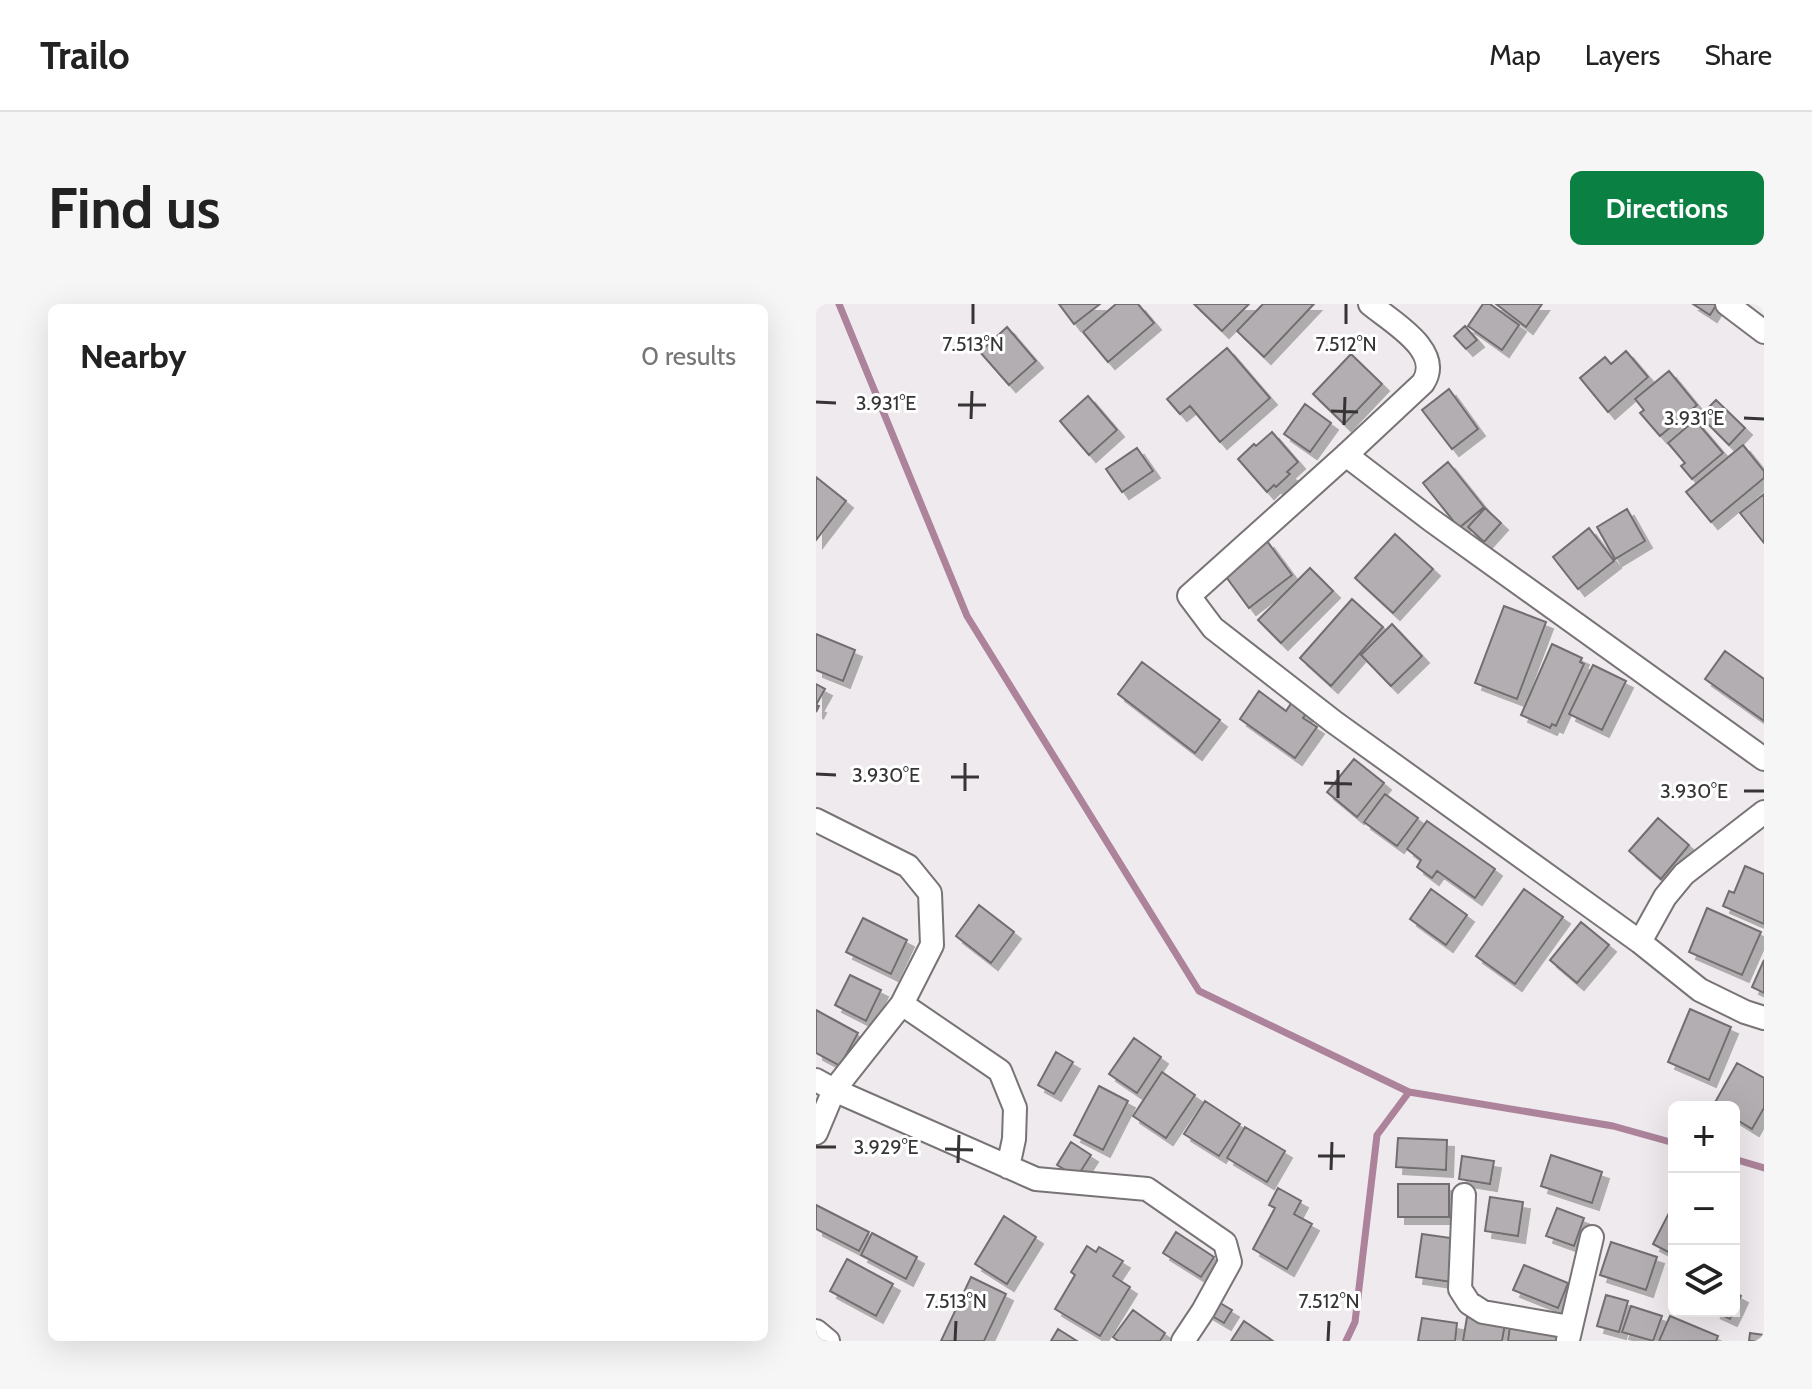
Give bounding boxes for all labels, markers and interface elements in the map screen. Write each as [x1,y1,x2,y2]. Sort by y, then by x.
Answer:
text: Trailo [40,32,130,79]
text: Map [1489,38,1541,72]
text: Layers [1585,38,1660,72]
text: Share [1704,38,1772,72]
button: Directions [1570,171,1764,245]
text: Find us [48,174,221,242]
text: 7.513°N [942,332,1004,356]
text: 7.512°N [1315,332,1377,356]
text: Nearby [80,335,187,377]
text: 0 results [641,340,736,372]
text: 3.931°E [856,391,916,415]
text: 3.931°E [1664,406,1724,430]
text: 3.930°E [852,763,920,787]
text: 3.930°E [1660,779,1728,803]
map controls [1668,1101,1740,1317]
button: + [1668,1101,1740,1173]
text: 3.929°E [853,1135,919,1159]
button: − [1668,1173,1740,1245]
button: layers [1668,1245,1740,1317]
text: 7.513°N [925,1289,987,1313]
text: 7.512°N [1298,1289,1360,1313]

